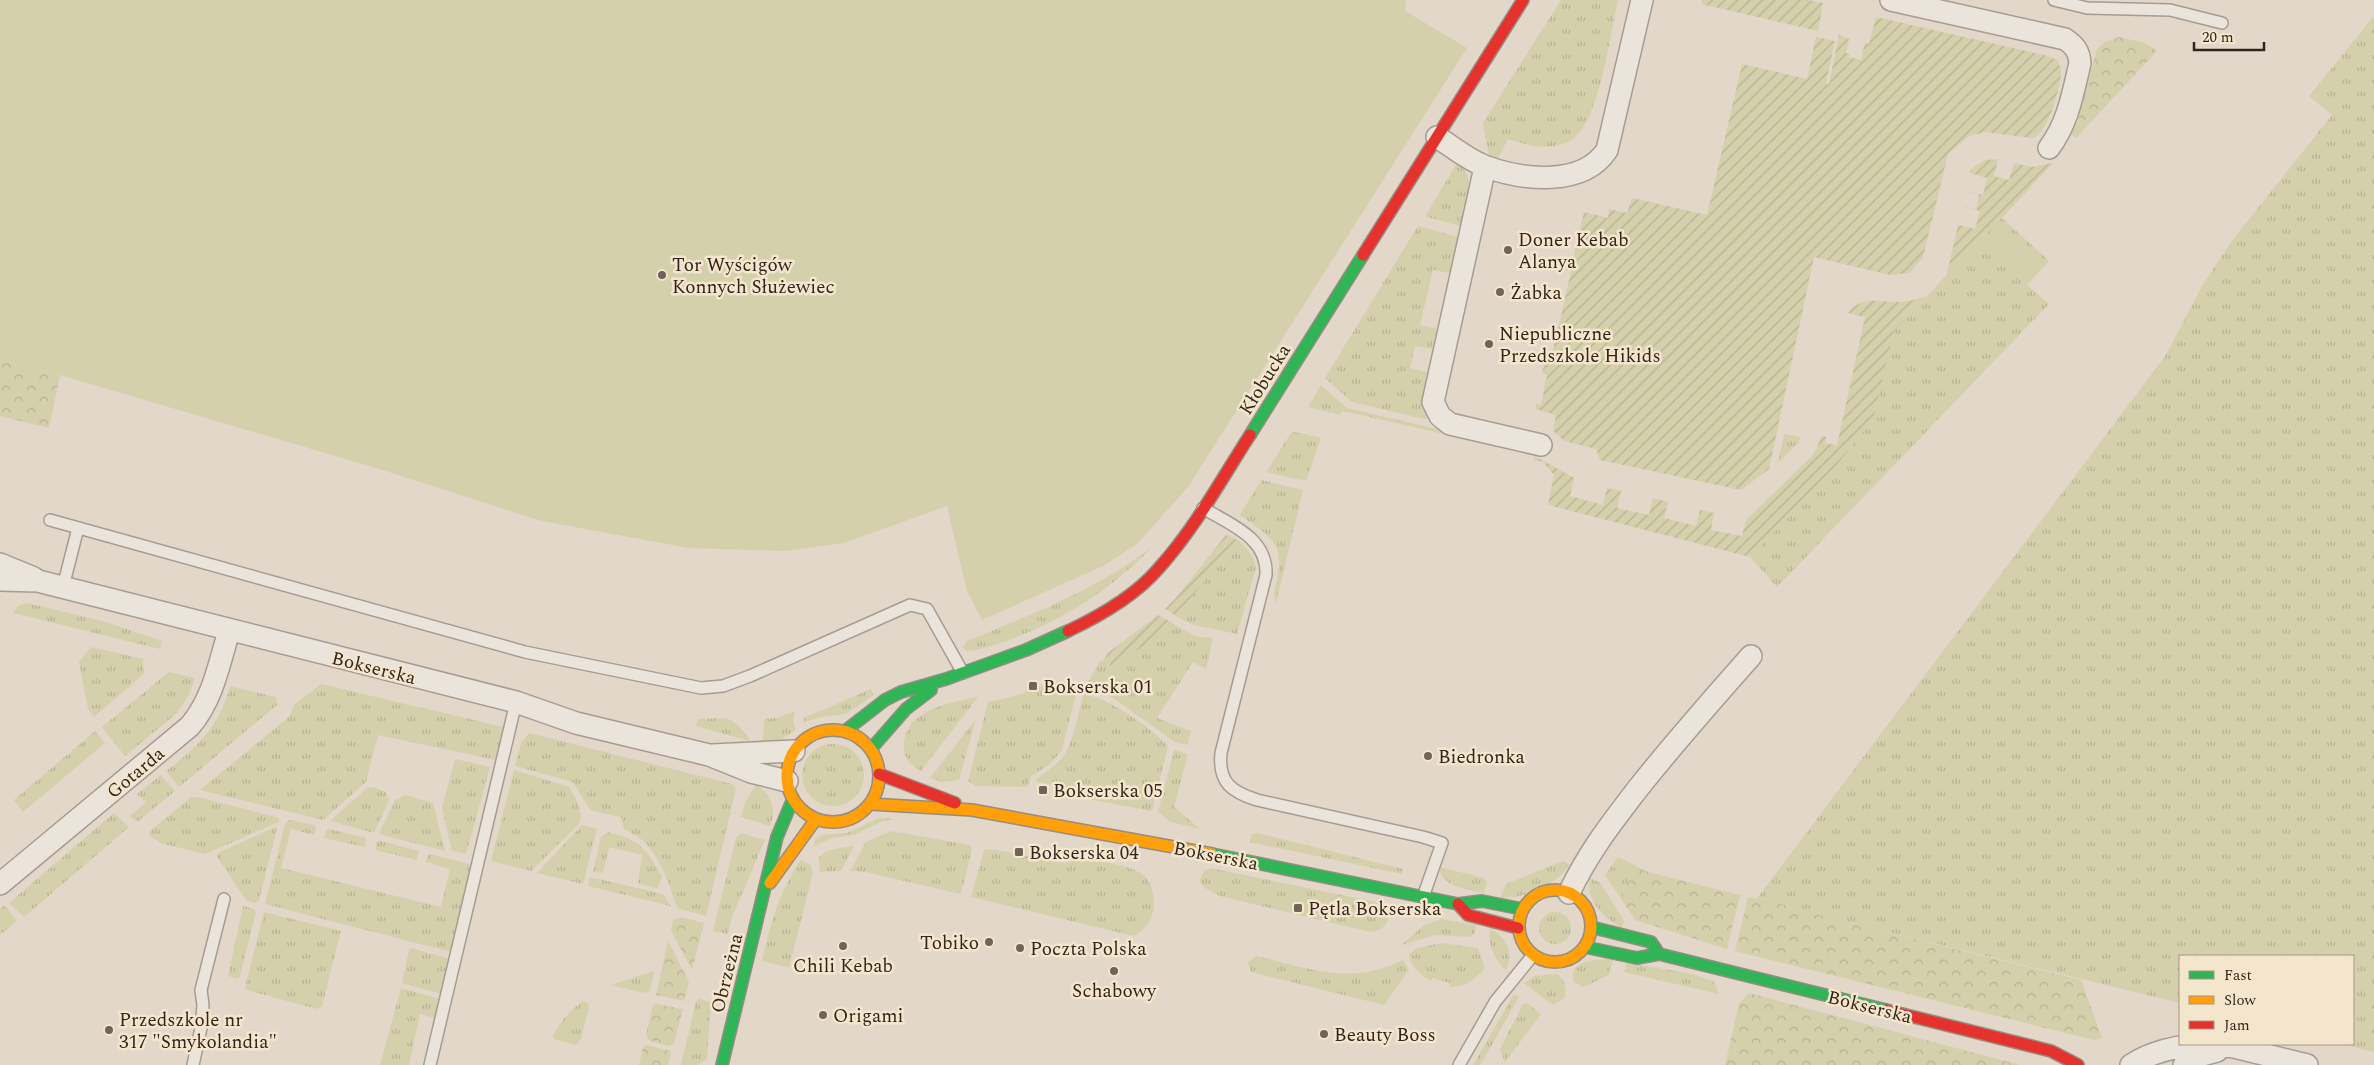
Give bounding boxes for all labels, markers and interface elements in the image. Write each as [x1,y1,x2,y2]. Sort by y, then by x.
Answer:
scale bar [2194,20,2264,52]
text: 20 m [2202,26,2234,49]
place label: Doner Kebab Alanya [1518,226,1629,277]
marker: Doner Kebab Alanya [1502,244,1514,256]
place label: Tor Wyścigów Konnych Służewiec [672,251,835,302]
marker: Tor Wyścigów Konnych Służewiec [656,269,668,281]
place label: Żabka [1510,279,1562,308]
marker: Żabka [1494,286,1506,298]
place label: Niepubliczne Przedszkole Hikids [1499,320,1661,371]
street label: Kłobucka [1232,338,1299,421]
marker: Niepubliczne Przedszkole Hikids [1483,338,1495,350]
street label: Bokserska [328,644,420,693]
place label: Bokserska 01 [1043,673,1153,702]
marker: Bokserska 01 [1027,680,1039,692]
street label: Gotarda [100,740,172,806]
place label: Biedronka [1438,743,1525,772]
marker: Biedronka [1422,750,1434,762]
place label: Bokserska 05 [1053,777,1163,806]
marker: Bokserska 05 [1037,784,1049,796]
street label: Bokserska [1171,834,1261,879]
place label: Bokserska 04 [1029,839,1139,868]
marker: Bokserska 04 [1013,846,1025,858]
place label: Pętla Bokserska [1308,895,1442,924]
marker: Pętla Bokserska [1292,902,1304,914]
place label: Tobiko [920,929,979,958]
street label: Obrzeżna [704,930,752,1016]
place label: Poczta Polska [1030,935,1147,964]
marker: Tobiko [983,936,995,948]
marker: Chili Kebab [837,940,849,952]
marker: Poczta Polska [1014,942,1026,954]
place label: Chili Kebab [793,952,893,981]
legend [2179,955,2354,1045]
text: Fast [2224,964,2252,987]
marker: Schabowy [1108,965,1120,977]
place label: Schabowy [1072,977,1157,1006]
street label: Bokserska [1824,983,1916,1032]
text: Slow [2224,989,2256,1012]
place label: Origami [833,1002,904,1031]
place label: Przedszkole nr 317 "Smykolandia" [119,1006,277,1057]
marker: Origami [817,1009,829,1021]
text: Jam [2224,1014,2250,1037]
place label: Beauty Boss [1334,1021,1436,1050]
marker: Przedszkole nr 317 "Smykolandia" [103,1024,115,1036]
marker: Beauty Boss [1318,1028,1330,1040]

